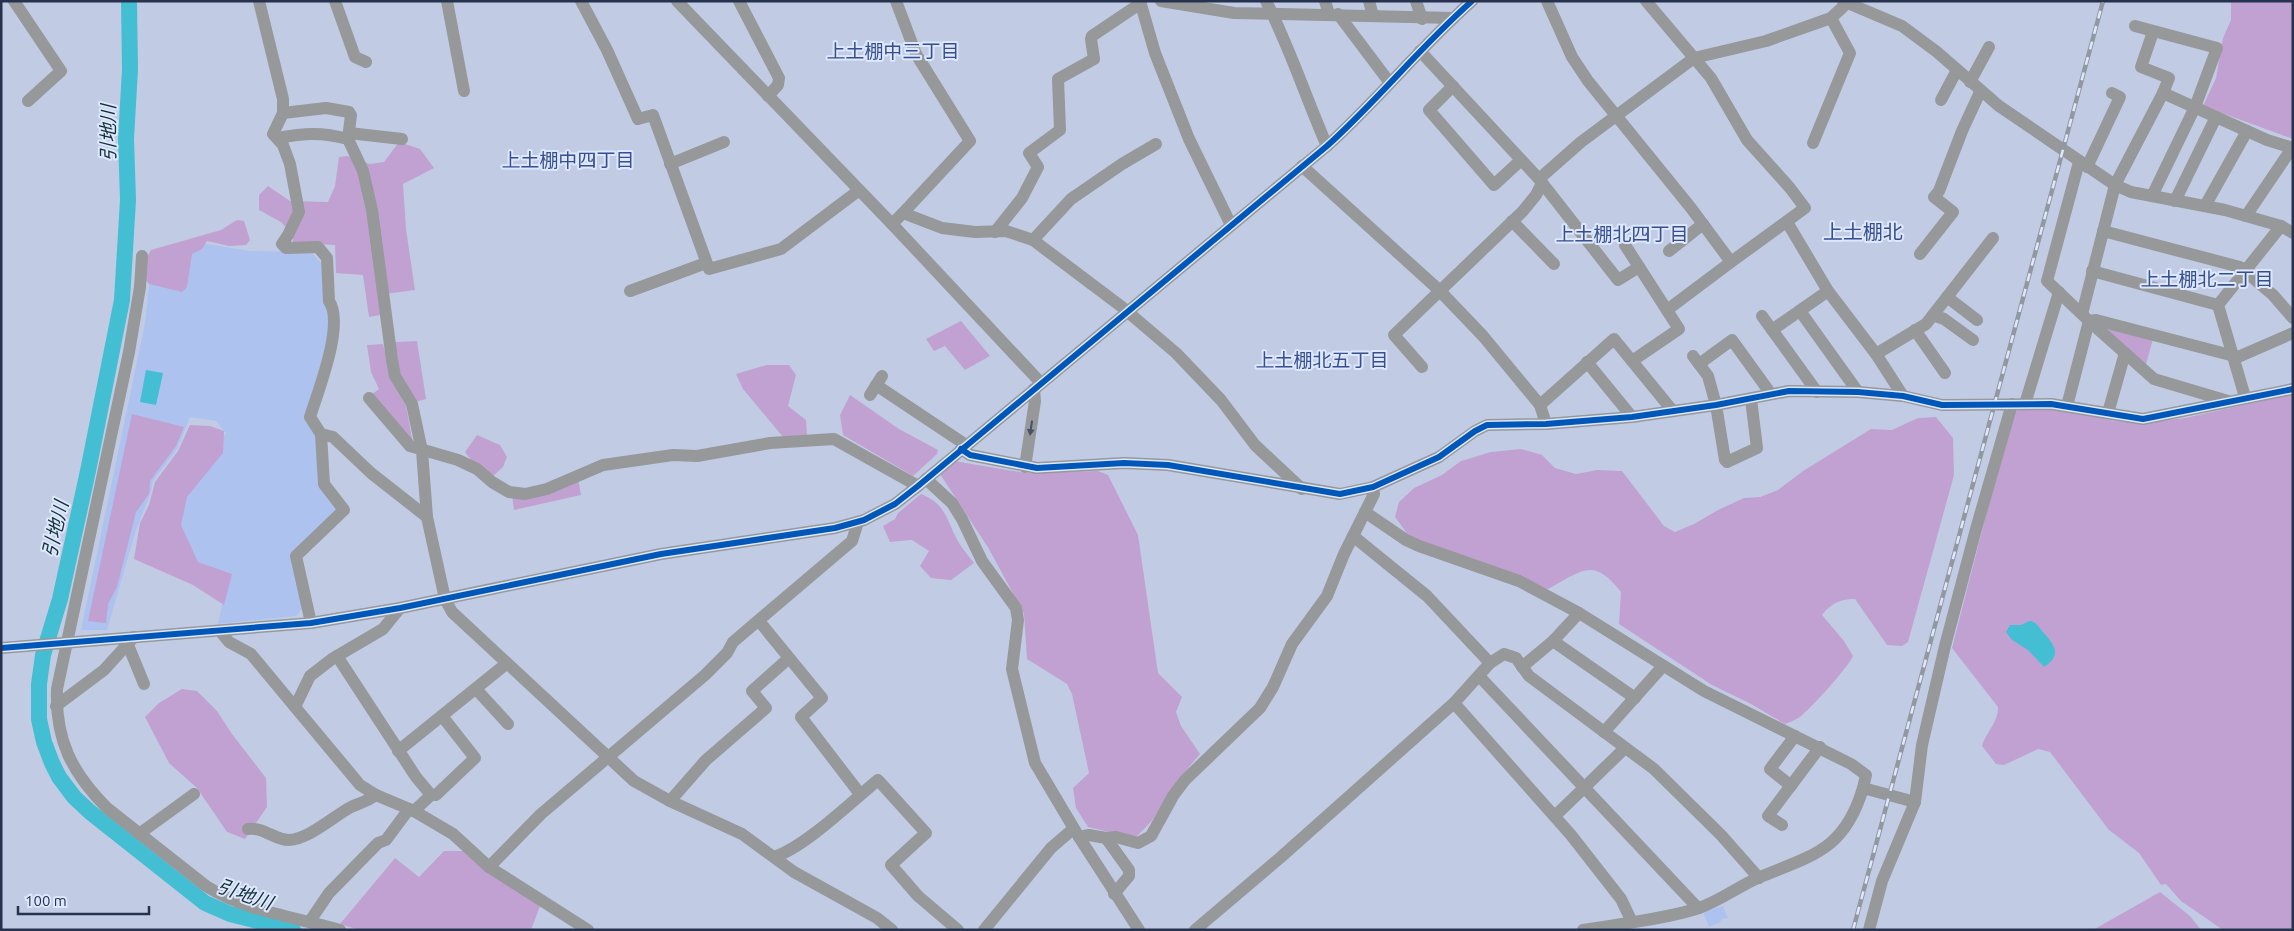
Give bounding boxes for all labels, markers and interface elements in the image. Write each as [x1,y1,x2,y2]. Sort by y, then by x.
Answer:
district label: 上土棚中三丁目 [826,40,960,62]
water label: 引地川 [97,103,119,162]
district label: 上土棚中四丁目 [501,149,635,171]
district label: 上土棚北 [1823,220,1903,243]
district label: 上土棚北四丁目 [1555,223,1689,245]
district label: 上土棚北二丁目 [2140,268,2274,290]
district label: 上土棚北五丁目 [1255,349,1389,371]
one-way arrow [1027,420,1035,436]
water label: 引地川 [38,497,73,559]
water label: 引地川 [214,874,277,914]
scale bar [18,884,149,916]
text: 100 m [25,892,67,909]

